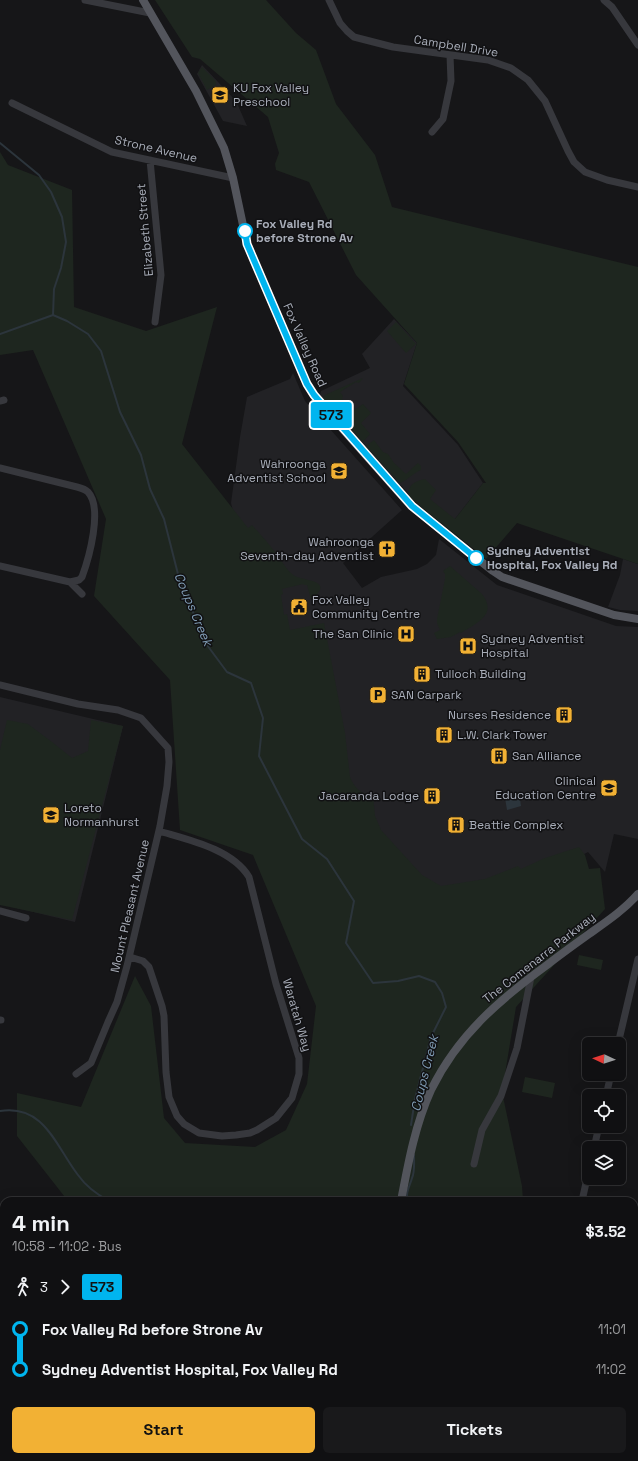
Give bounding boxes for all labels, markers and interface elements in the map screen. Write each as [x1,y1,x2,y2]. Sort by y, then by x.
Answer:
street label: Campbell Drive [413,31,499,61]
place label: KU Fox Valley Preschool [233,80,309,110]
school or university icon: KU Fox Valley Preschool [210,85,230,105]
street label: Strone Avenue [113,132,199,166]
street label: Elizabeth Street [133,183,157,277]
place label: Fox Valley Rd before Strone Av [256,216,354,246]
marker: Fox Valley Rd before Strone Av [237,223,253,239]
street label: Fox Valley Road [279,301,331,389]
line badge: 573 [308,402,354,428]
text: 573 [319,406,343,424]
place label: Wahroonga Adventist School [227,456,326,486]
school or university icon: Wahroonga Adventist School [329,461,349,481]
place label: Wahroonga Seventh-day Adventist [240,534,374,564]
church icon: Wahroonga Seventh-day Adventist [377,539,397,559]
place label: Sydney Adventist Hospital, Fox Valley Rd [487,543,617,573]
marker: Sydney Adventist Hospital, Fox Valley Rd [468,550,484,566]
water label: Coups Creek [170,570,217,650]
place label: Fox Valley Community Centre [312,592,420,622]
public building icon: Fox Valley Community Centre [289,597,309,617]
hospital icon: The San Clinic [396,624,416,644]
place label: The San Clinic [313,626,393,642]
place label: Sydney Adventist Hospital [481,631,584,661]
hospital icon: Sydney Adventist Hospital [458,636,478,656]
building icon: Tulloch Building [412,664,432,684]
place label: Tulloch Building [435,666,526,682]
parking icon: SAN Carpark [368,685,388,705]
place label: SAN Carpark [391,687,462,703]
building icon: Nurses Residence [554,705,574,725]
place label: Nurses Residence [448,707,551,723]
building icon: L.W. Clark Tower [434,725,454,745]
place label: L.W. Clark Tower [457,727,548,743]
building icon: San Alliance [489,746,509,766]
place label: San Alliance [512,748,581,764]
place label: Clinical Education Centre [495,773,596,803]
school or university icon: Clinical Education Centre [599,778,619,798]
building icon: Jacaranda Lodge [422,786,442,806]
place label: Jacaranda Lodge [319,788,419,804]
place label: Loreto Normanhurst [64,800,139,830]
school or university icon: Loreto Normanhurst [41,805,61,825]
building icon: Beattie Complex [446,815,466,835]
place label: Beattie Complex [469,817,563,833]
street label: Mount Pleasant Avenue [107,838,153,974]
street label: The Comenarra Parkway [479,909,599,1007]
street label: Waratah Way [279,977,315,1053]
water label: Coups Creek [407,1031,443,1113]
north arrow [582,1037,626,1081]
map controls [582,1037,626,1185]
button: locate [582,1089,626,1133]
button: layers [582,1141,626,1185]
text: 4 min [12,1209,70,1237]
text: $3.52 [586,1222,626,1241]
text: 10:58 – 11:02 · Bus [12,1238,122,1255]
icon: walk [12,1276,34,1298]
icon: forward [54,1276,76,1298]
text: 573 [90,1278,114,1296]
text: 3 [40,1279,48,1296]
text: Fox Valley Rd before Strone Av [42,1320,263,1339]
text: 11:01 [598,1321,626,1338]
text: Sydney Adventist Hospital, Fox Valley Rd [42,1360,338,1379]
text: 11:02 [596,1361,626,1378]
button: Start [12,1407,315,1453]
button: Tickets [323,1407,626,1453]

